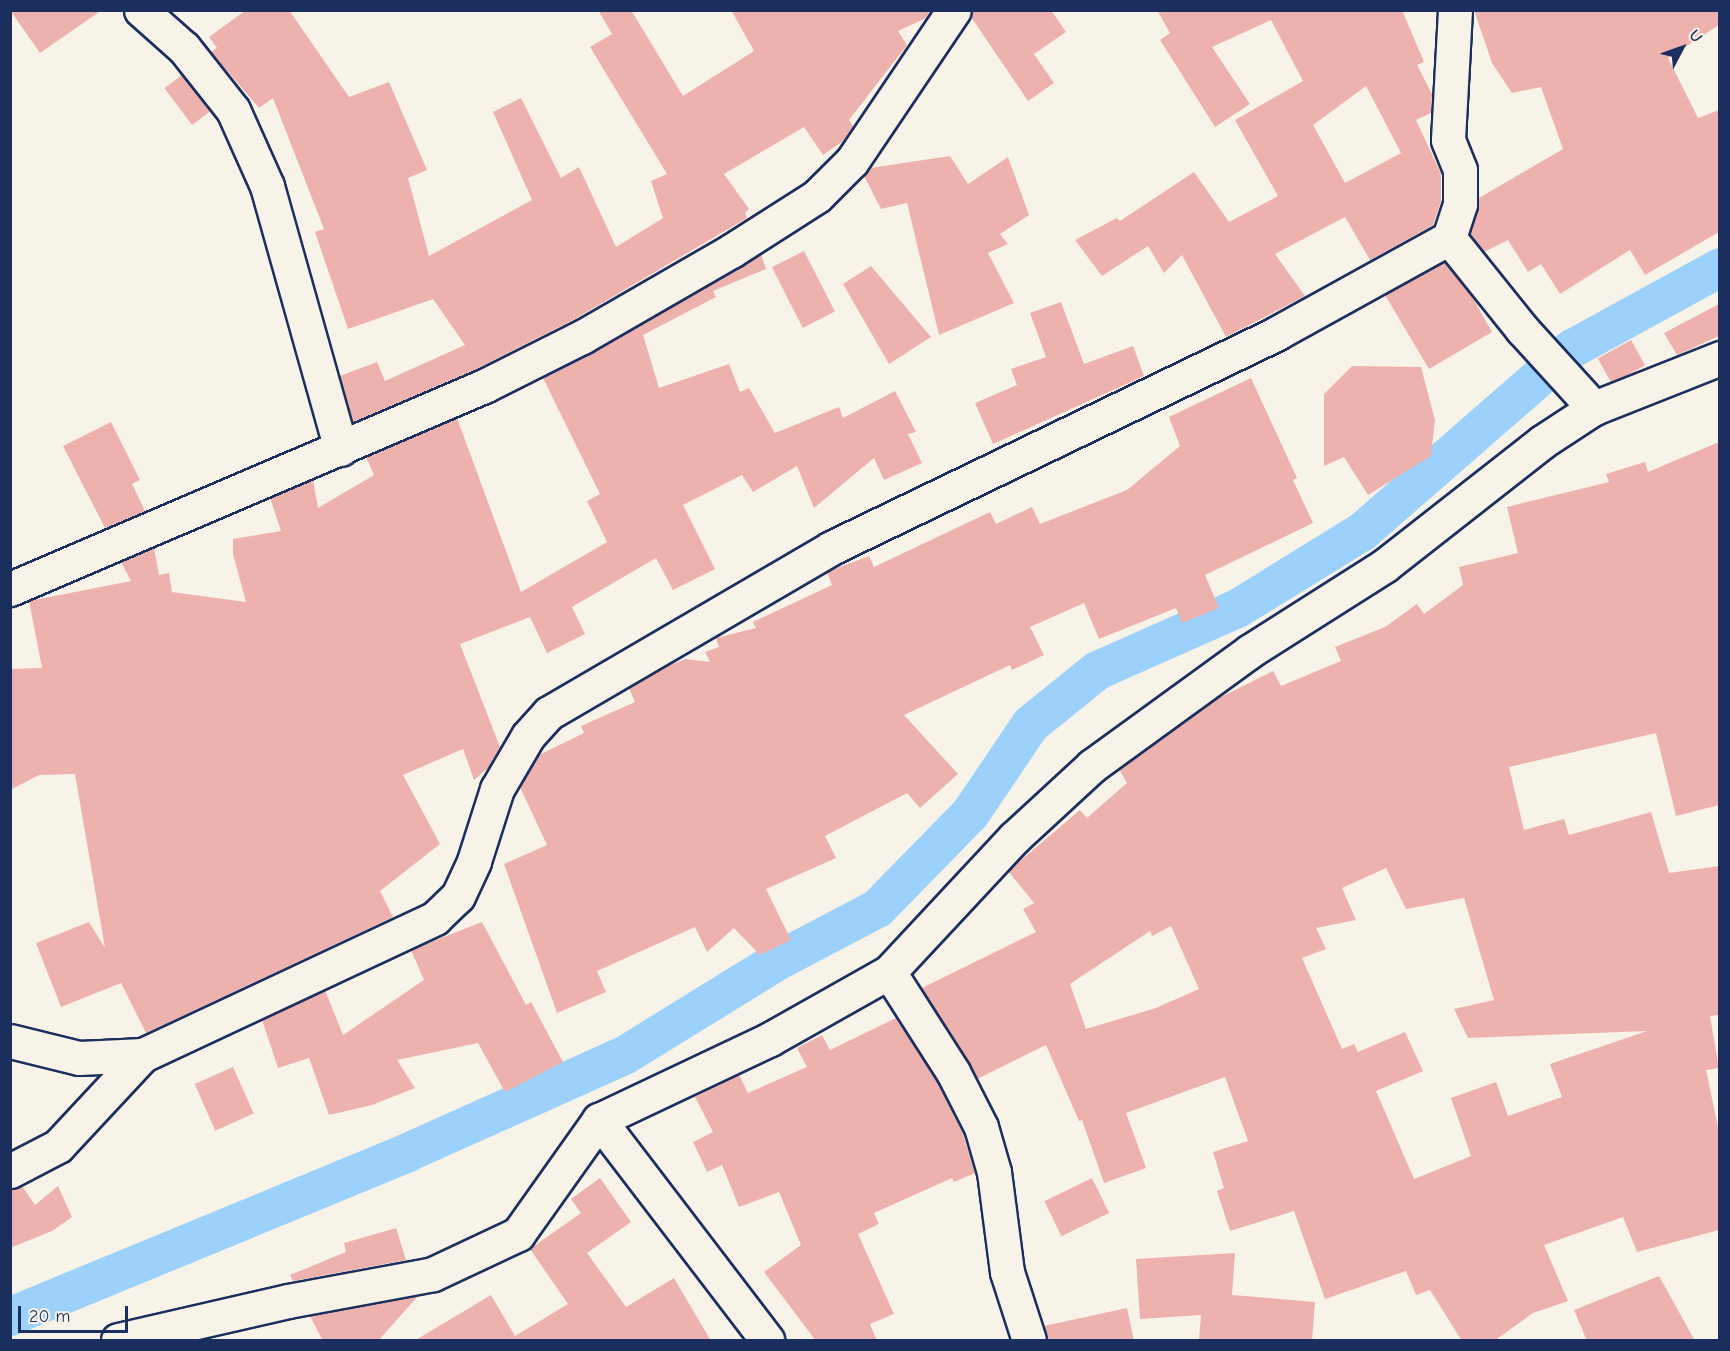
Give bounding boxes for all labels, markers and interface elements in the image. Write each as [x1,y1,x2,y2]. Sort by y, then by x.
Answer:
north arrow [1652,18,1712,78]
text: U [1685,26,1706,46]
scale bar [21,1294,130,1332]
text: 20 m [29,1306,70,1327]

